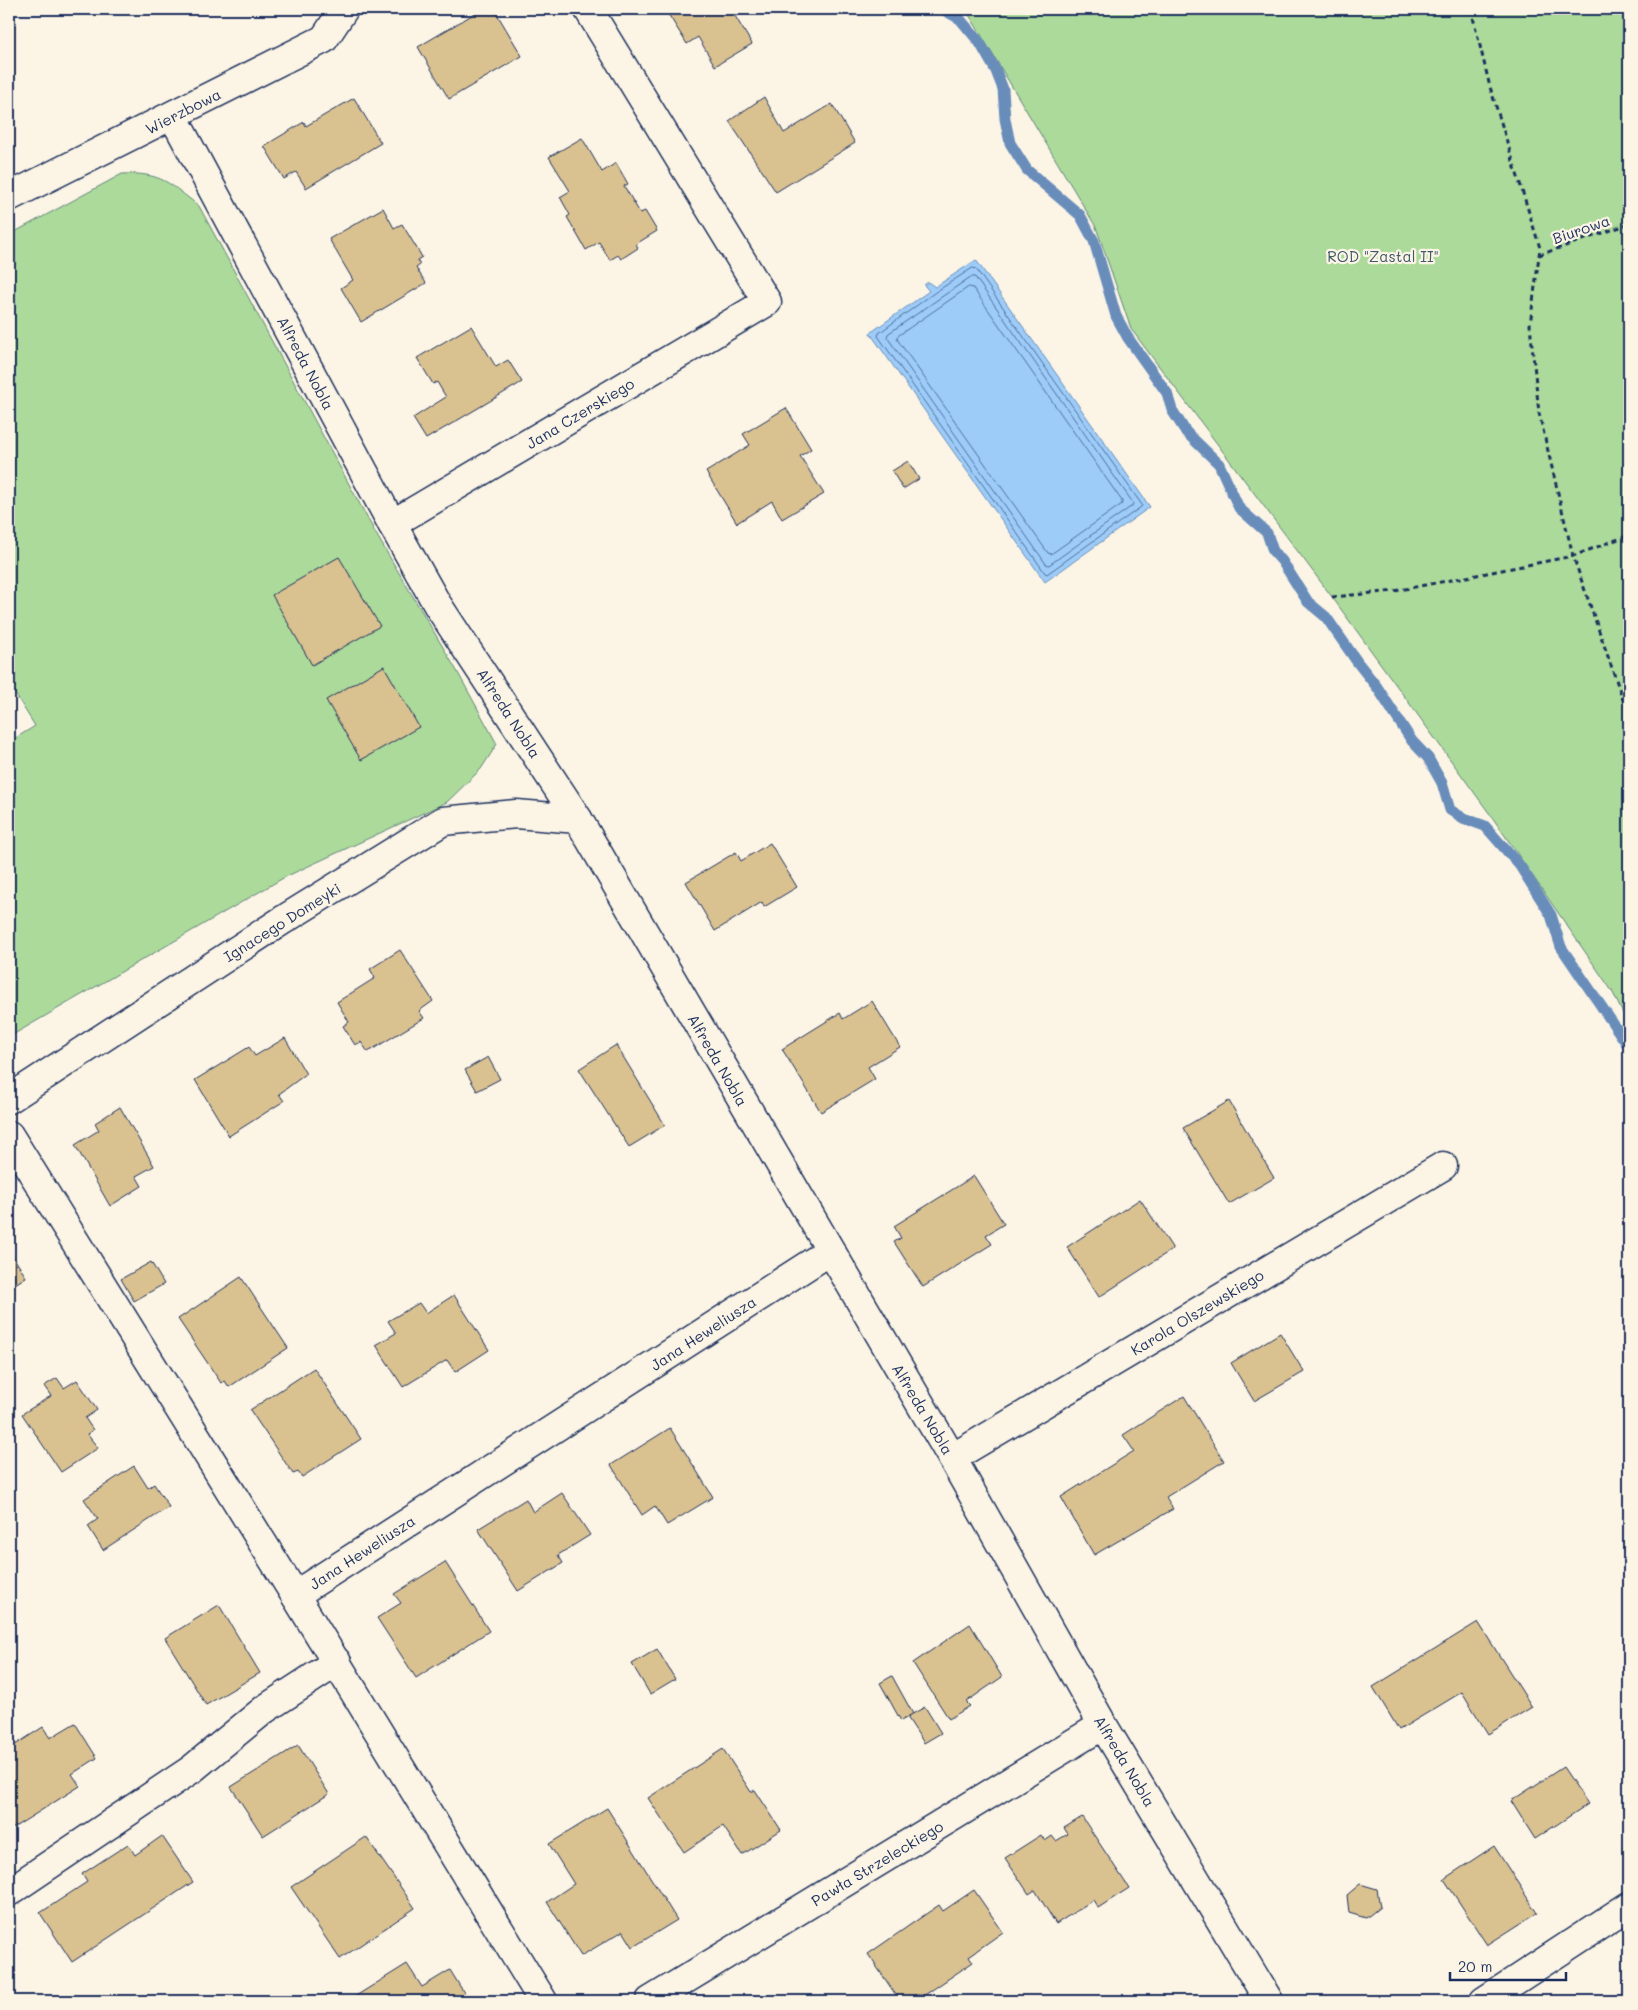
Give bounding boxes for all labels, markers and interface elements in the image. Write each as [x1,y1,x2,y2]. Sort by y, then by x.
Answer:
street label: Wierzbowa [142,83,224,139]
street label: Biurowa [1550,210,1612,248]
park label: ROD "Zastal II" [1327,246,1439,266]
street label: Alfreda Nobla [273,313,339,413]
street label: Jana Czerskiego [522,373,638,453]
street label: Alfreda Nobla [473,664,545,762]
street label: Ignacego Domeyki [220,878,344,966]
street label: Alfreda Nobla [684,1010,752,1110]
street label: Karola Olszewskiego [1127,1264,1267,1360]
street label: Jana Heweliusza [646,1291,760,1375]
street label: Alfreda Nobla [888,1360,958,1458]
street label: Jana Heweliusza [305,1510,419,1594]
street label: Alfreda Nobla [1090,1712,1160,1810]
street label: Pawła Strzeleckiego [807,1816,947,1910]
scale bar [1450,1950,1567,1982]
text: 20 m [1458,1956,1492,1976]

